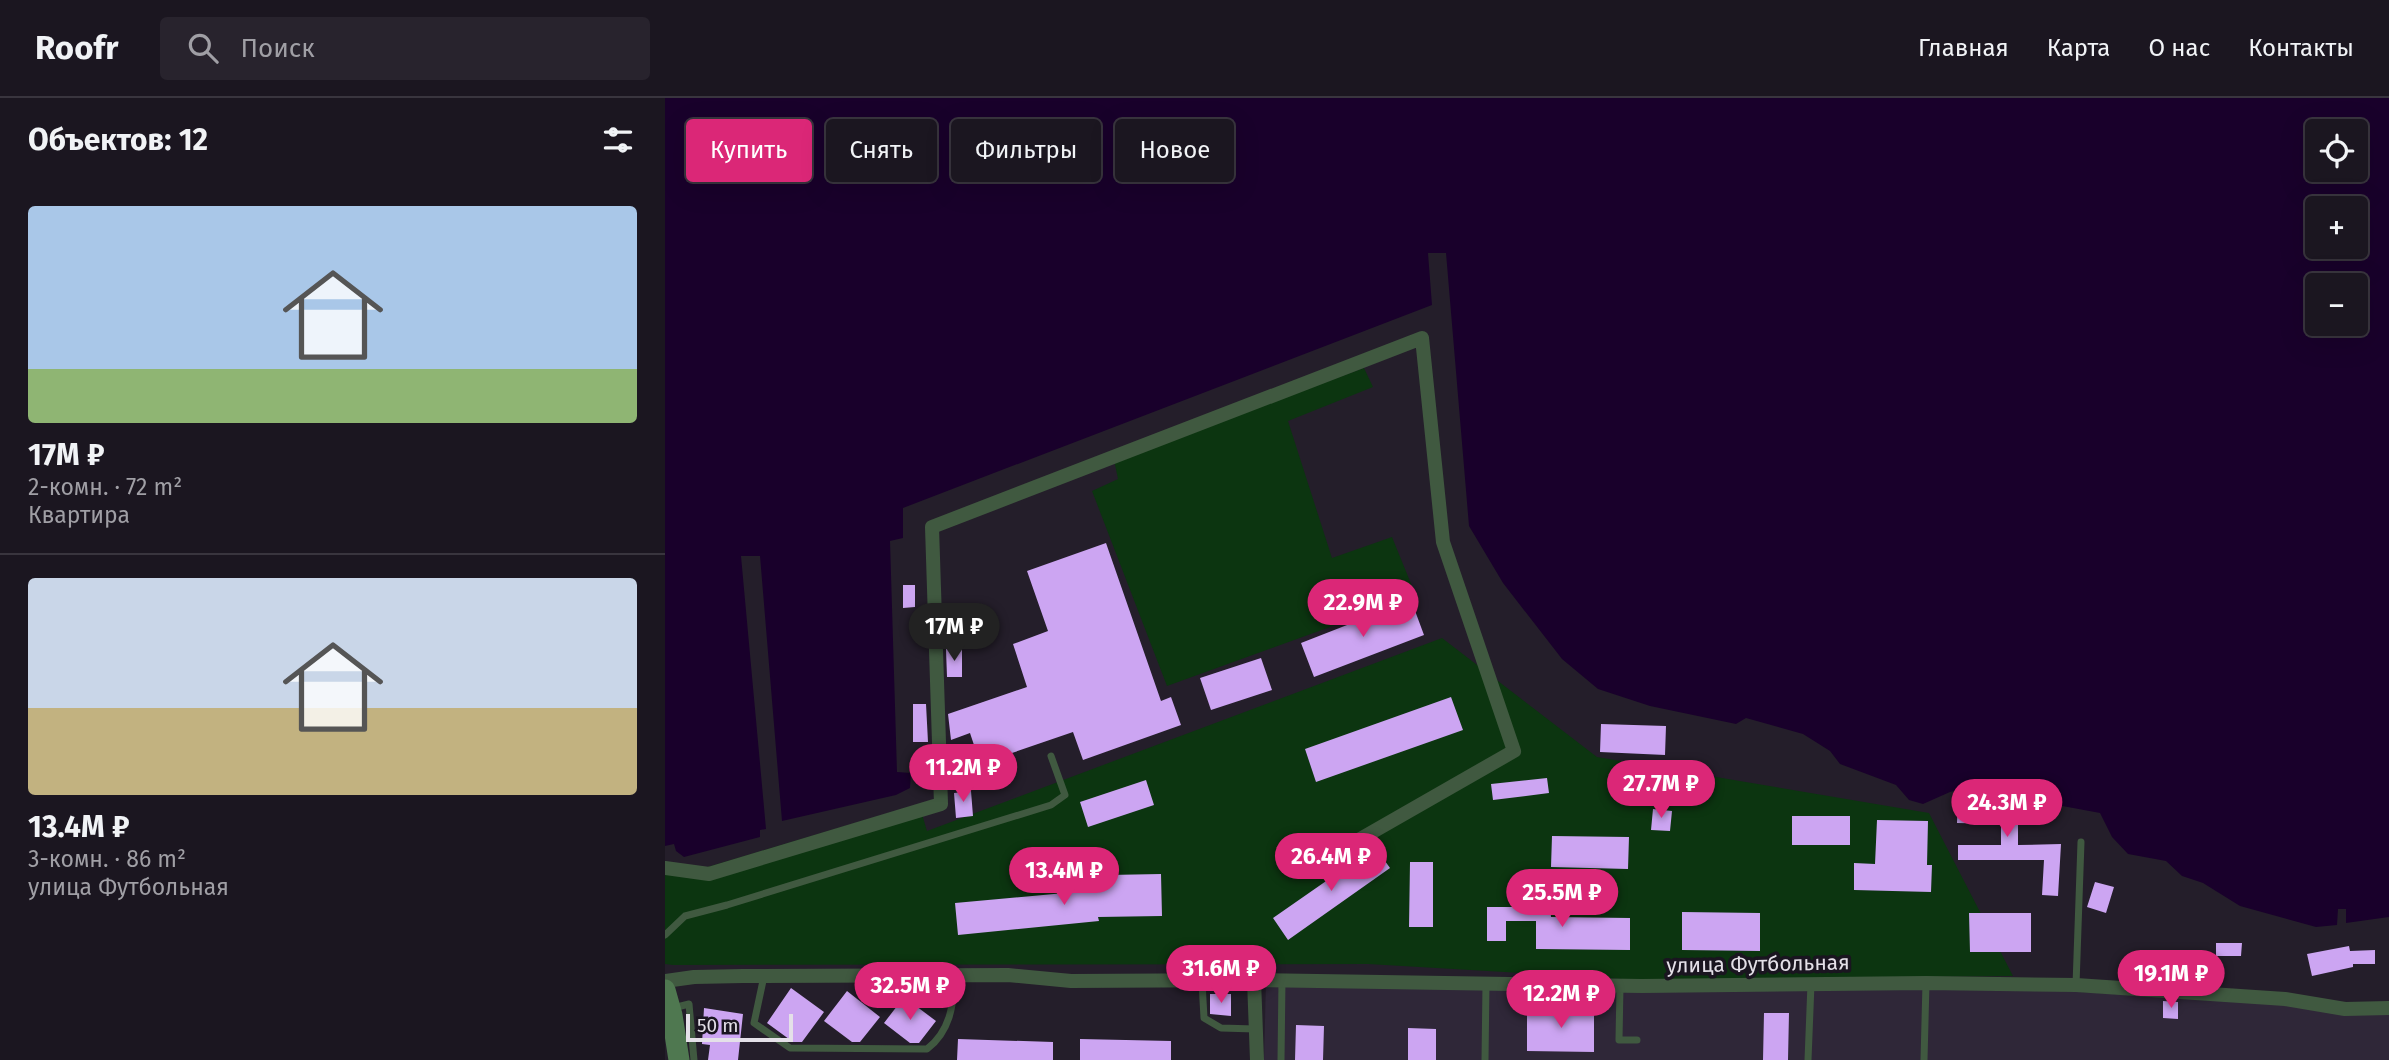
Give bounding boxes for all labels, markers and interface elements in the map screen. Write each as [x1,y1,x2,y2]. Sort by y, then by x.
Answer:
search box [160,17,650,80]
text: Roofr [35,28,118,68]
icon: search [184,29,222,67]
text: Поиск [240,33,315,64]
text: Главная [1918,34,2009,62]
text: Карта [2047,34,2110,62]
text: О нас [2148,34,2210,62]
text: Контакты [2248,34,2354,62]
chip: Купить [686,119,812,182]
chip: Снять [826,119,937,182]
chip: Фильтры [951,119,1101,182]
chip: Новое [1115,119,1234,182]
map controls [2305,119,2368,336]
button: locate [2305,119,2368,182]
icon: filters [599,121,637,159]
text: Объектов: 12 [28,122,208,158]
button: + [2305,196,2368,259]
icon: home [270,252,396,378]
button: − [2305,273,2368,336]
text: 17M ₽ [28,437,105,473]
text: 2-комн. · 72 m² [28,473,182,501]
text: Квартира [28,501,130,529]
pin: 22.9M ₽ [1298,580,1428,639]
text: 22.9M ₽ [1324,588,1402,616]
pin: 17M ₽ [905,603,1003,663]
text: 17M ₽ [925,612,983,640]
icon: home [270,624,396,750]
pin: 11.2M ₽ [898,744,1028,804]
text: 11.2M ₽ [925,753,1001,781]
pin: 27.7M ₽ [1596,760,1726,820]
text: 27.7M ₽ [1623,769,1699,797]
pin: 24.3M ₽ [1942,780,2072,839]
text: 24.3M ₽ [1967,788,2047,816]
text: 13.4M ₽ [28,809,130,845]
pin: 26.4M ₽ [1266,834,1396,893]
text: 26.4M ₽ [1291,842,1371,870]
text: 3-комн. · 86 m² [28,845,186,873]
pin: 13.4M ₽ [999,848,1129,907]
text: 13.4M ₽ [1025,856,1103,884]
pin: 25.5M ₽ [1497,870,1627,929]
text: улица Футбольная [28,873,229,901]
text: 25.5M ₽ [1522,878,1602,906]
pin: 31.6M ₽ [1156,946,1286,1005]
street label: улица Футбольная [1666,949,1850,979]
pin: 19.1M ₽ [2106,950,2236,1010]
text: 31.6M ₽ [1182,954,1260,982]
text: 19.1M ₽ [2134,959,2208,987]
pin: 32.5M ₽ [845,962,975,1022]
pin: 12.2M ₽ [1496,970,1626,1030]
text: 32.5M ₽ [871,971,949,999]
text: 12.2M ₽ [1522,979,1600,1007]
scale bar [686,1011,793,1043]
text: 50 m [697,1014,738,1037]

